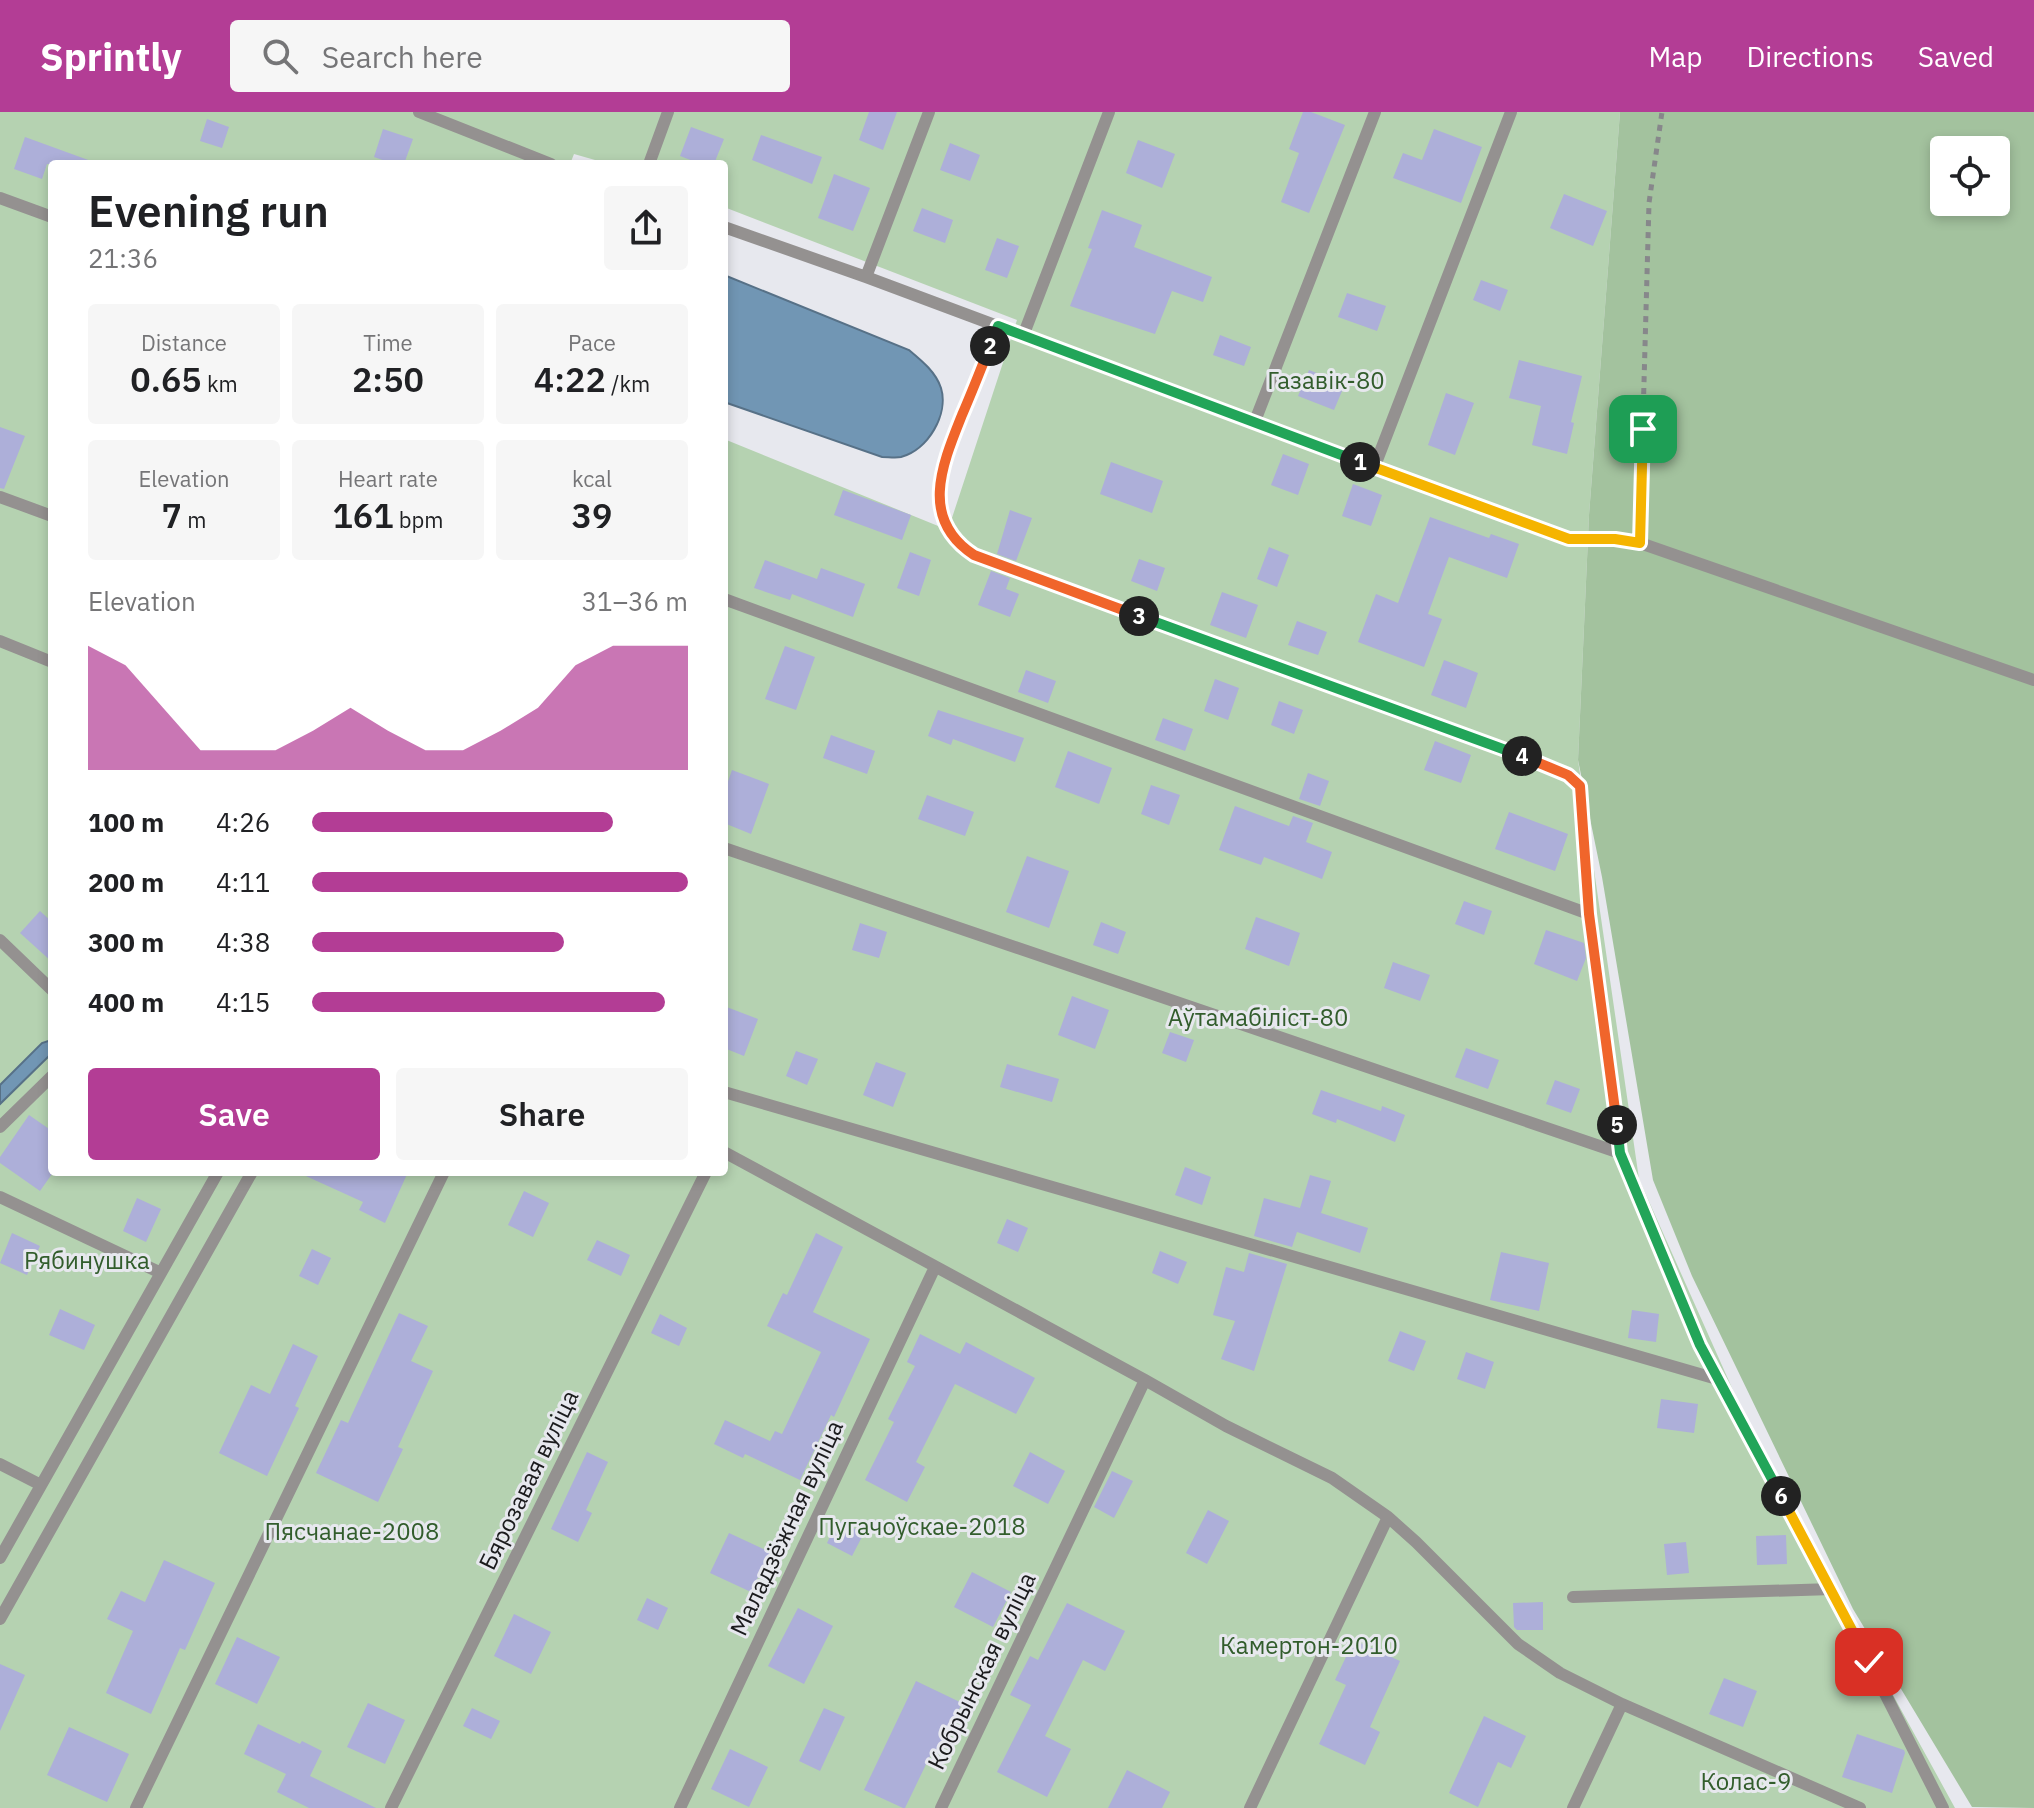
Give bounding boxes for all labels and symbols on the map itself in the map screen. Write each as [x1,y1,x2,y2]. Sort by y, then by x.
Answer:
pin: 2 [970,326,1010,366]
park label: Газавік-80 [1267,364,1385,396]
pin [1609,395,1677,463]
pin: 1 [1340,442,1380,482]
pin: 3 [1119,596,1159,636]
pin: 4 [1502,736,1542,776]
park label: Аўтамабіліст-80 [1168,1001,1348,1033]
pin: 5 [1597,1105,1637,1145]
park label: Рябинушка [24,1244,150,1276]
street label: Бярозавая вуліца [471,1384,586,1575]
street label: Маладзёжная вуліца [722,1415,850,1640]
pin: 6 [1761,1476,1801,1516]
park label: Пугачоўскае-2018 [818,1510,1026,1542]
park label: Пясчанае-2008 [265,1515,439,1547]
street label: Кобрынская вуліца [919,1566,1043,1775]
pin [1835,1628,1903,1696]
park label: Камертон-2010 [1220,1629,1398,1661]
park label: Колас-9 [1700,1765,1792,1797]

